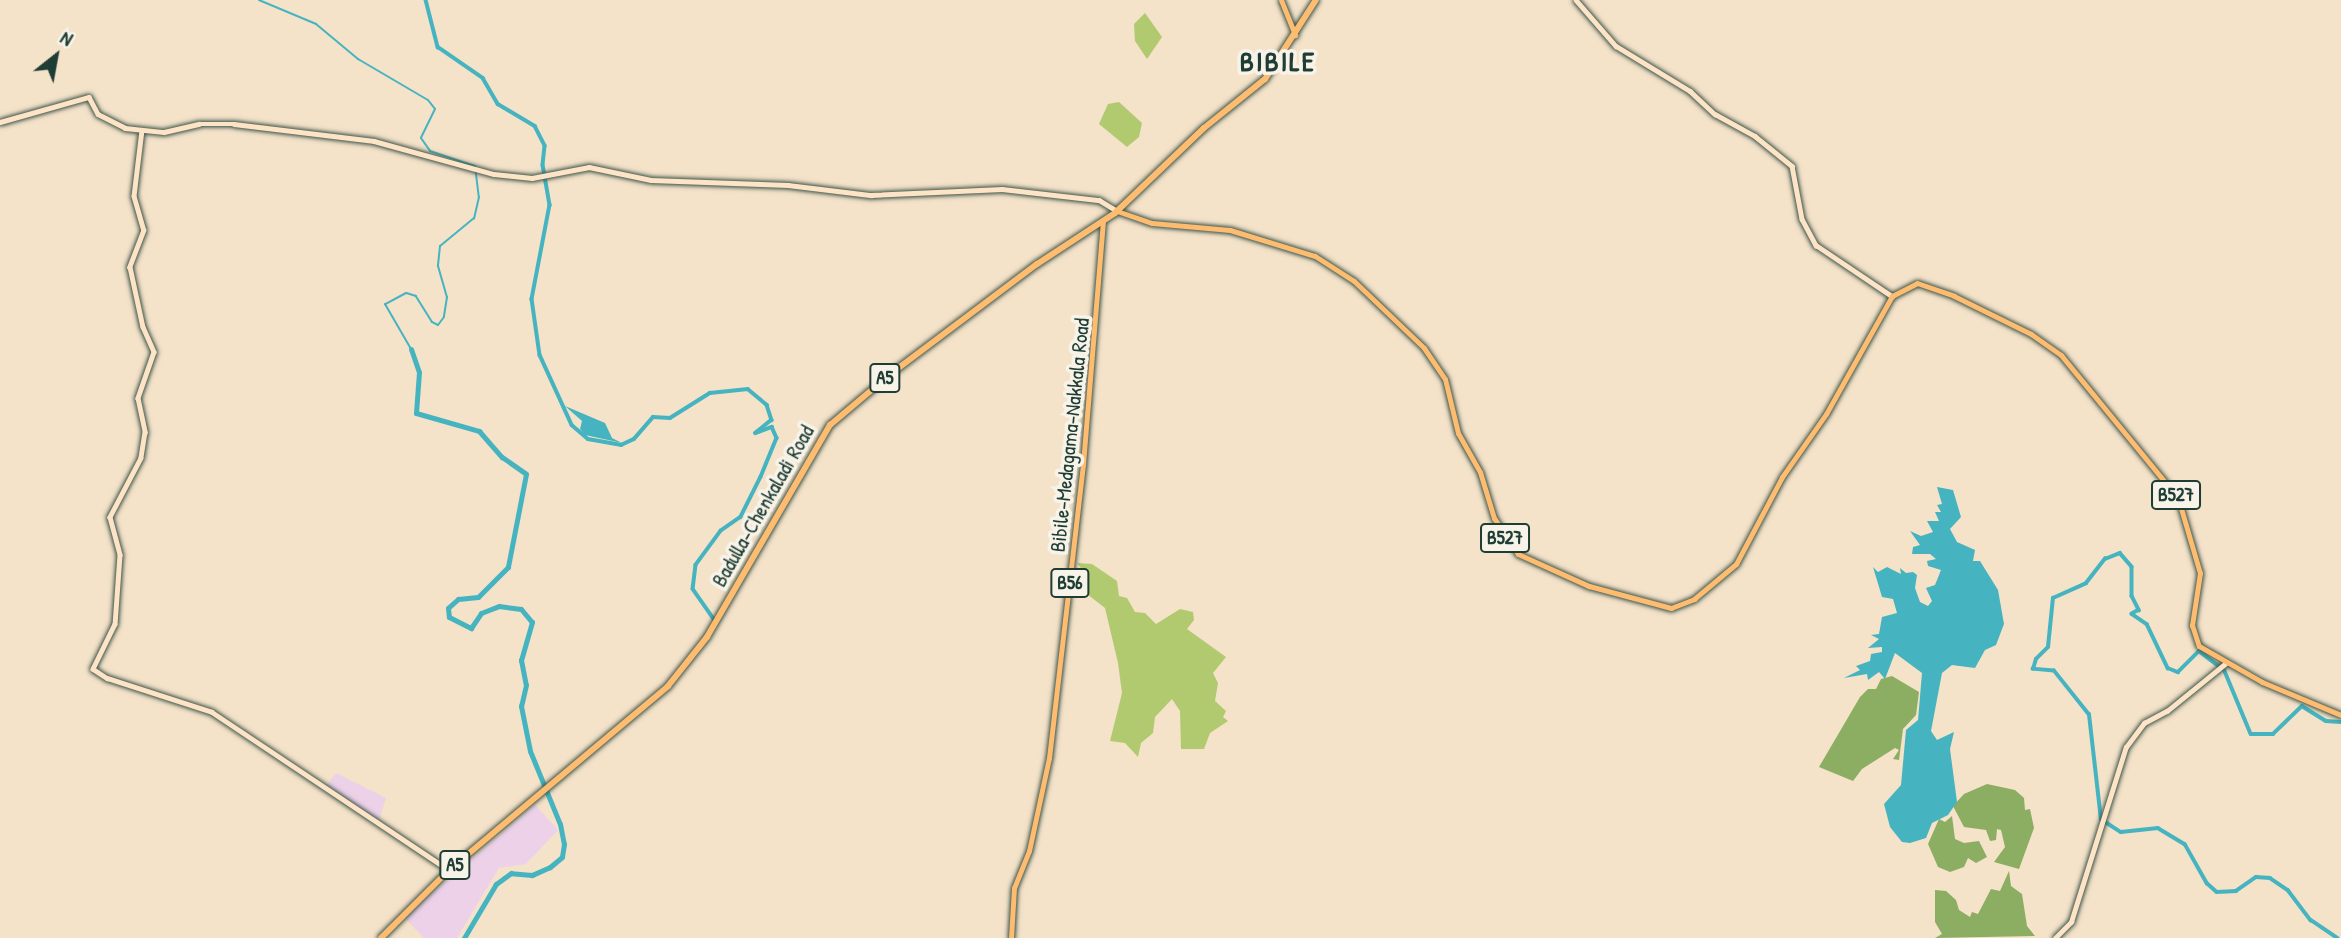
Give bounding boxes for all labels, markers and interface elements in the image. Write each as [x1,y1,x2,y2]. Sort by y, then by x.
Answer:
north arrow [21,21,91,91]
text: N [56,24,78,52]
district label: BIBILE [1241,44,1315,78]
street label: Bibile-Medagama-Nakkala Road [1045,317,1095,553]
road number: A5 [869,362,901,394]
street label: Badulla-Chenkaladi Road [707,421,819,591]
road number: B527 [2150,480,2202,510]
road number: B527 [1479,523,1531,554]
road number: B56 [1049,568,1091,598]
road number: A5 [439,850,471,880]

